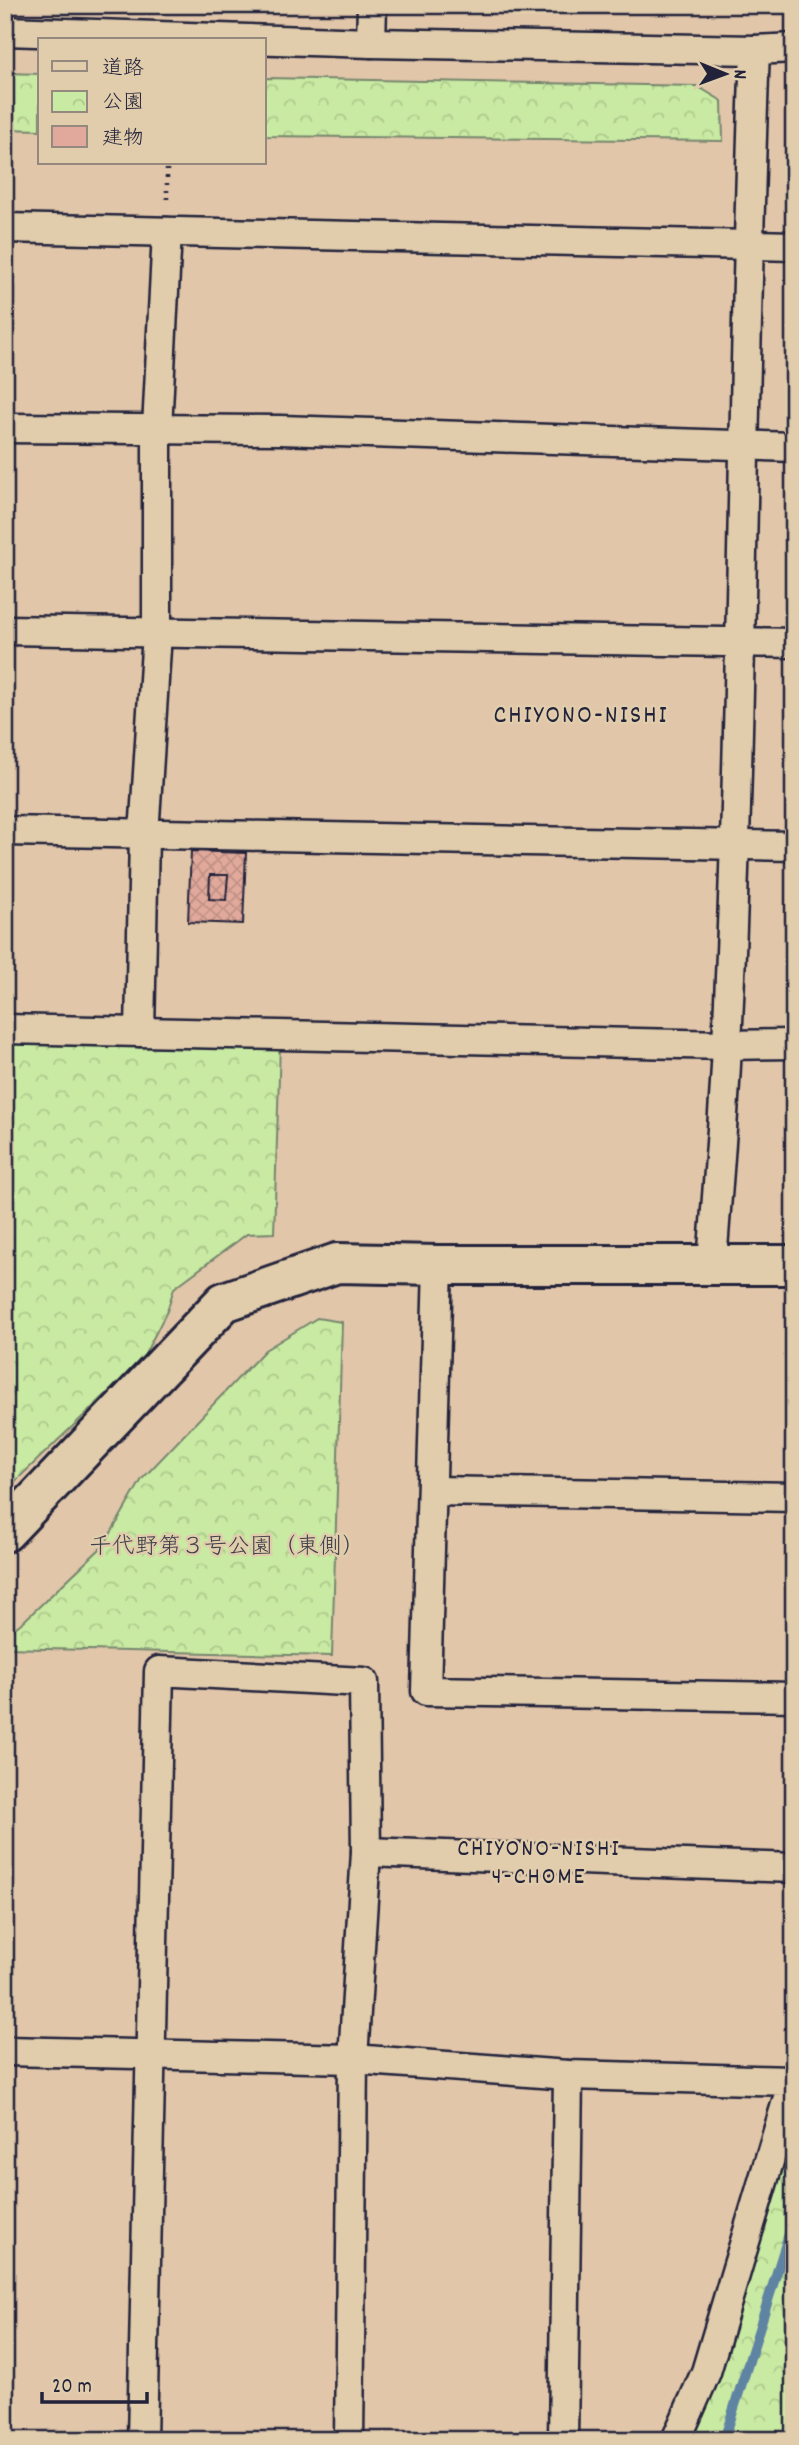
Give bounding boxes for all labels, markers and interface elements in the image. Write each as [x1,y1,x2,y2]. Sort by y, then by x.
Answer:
legend [38,38,266,164]
north arrow [690,38,760,108]
text: 道路 [102,55,144,85]
text: N [725,69,752,79]
text: 公園 [102,89,144,119]
text: 建物 [102,125,144,155]
district label: CHIYONO-NISHI [493,698,669,735]
park label: 千代野第３号公園（東側） [89,1532,365,1565]
district label: CHIYONO-NISHI 4-CHOME [457,1833,621,1895]
scale bar [42,2361,147,2405]
text: 20 m [52,2373,92,2403]

